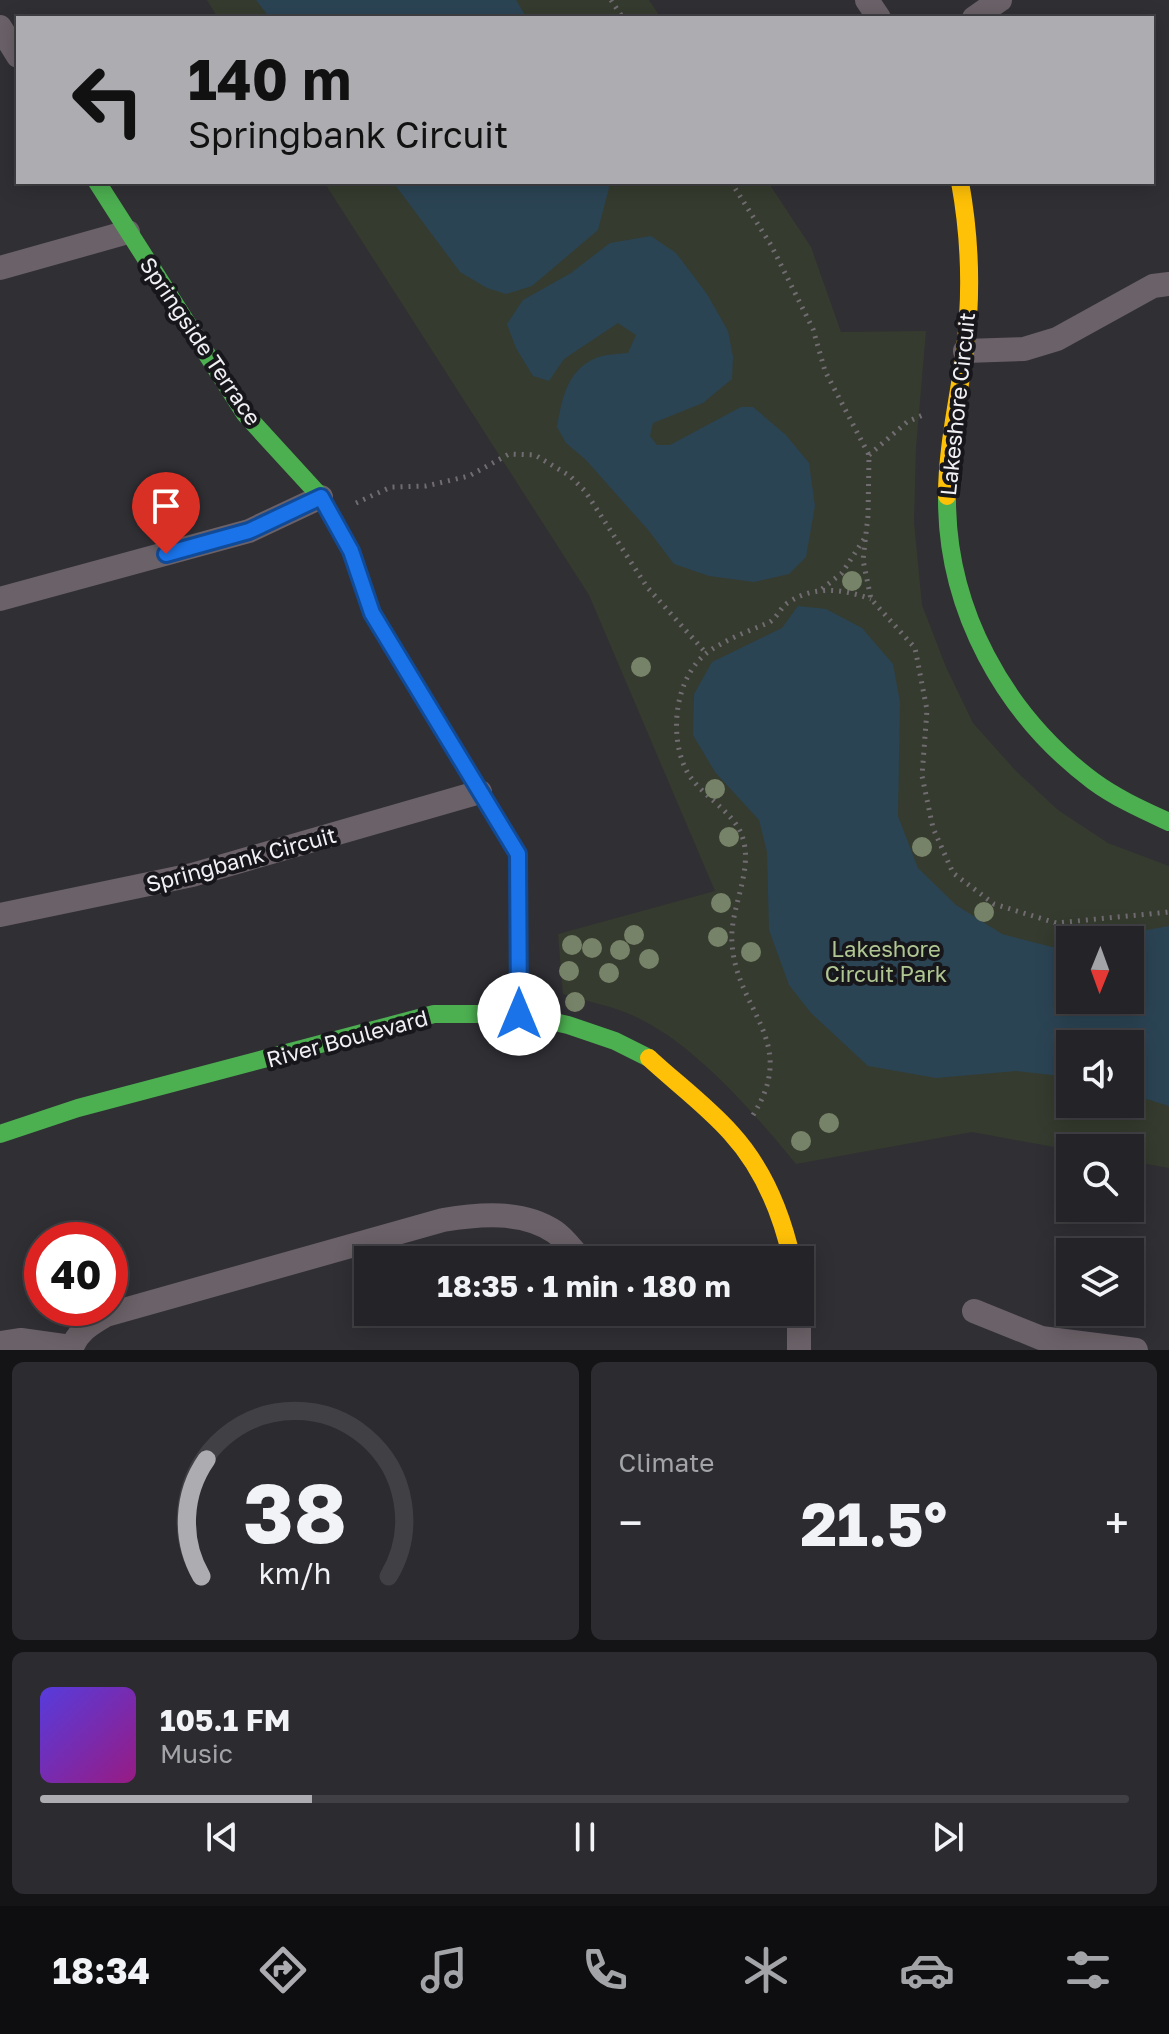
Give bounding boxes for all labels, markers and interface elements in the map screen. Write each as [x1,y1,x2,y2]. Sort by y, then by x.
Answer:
text: 140 m [188,45,351,112]
icon: left [56,48,160,152]
text: Springbank Circuit [188,113,508,156]
street label: Springside Terrace [135,252,267,430]
street label: Lakeshore Circuit [934,311,980,497]
pin [132,472,200,554]
icon: arrive [144,484,188,528]
street label: Springbank Circuit [143,821,339,897]
north arrow [1056,926,1144,1014]
map controls [1056,926,1144,1326]
park label: Lakeshore Circuit Park [825,935,947,987]
position arrow [477,972,561,1056]
street label: River Boulevard [263,1003,431,1073]
button: sound [1056,1030,1144,1118]
button: search [1056,1134,1144,1222]
speed limit sign: 40 [24,1222,128,1326]
button: layers [1056,1238,1144,1326]
text: 18:35 · 1 min · 180 m [437,1268,731,1304]
text: Climate [619,1447,714,1478]
text: 38 [243,1461,347,1561]
text: 21.5° [800,1487,947,1559]
text: − [619,1496,643,1549]
text: + [1105,1496,1129,1549]
text: km/h [259,1556,332,1590]
text: 105.1 FM [160,1702,290,1738]
text: Music [160,1738,233,1769]
icon: previous [200,1815,244,1859]
icon: pause [563,1815,607,1859]
icon: next [926,1815,970,1859]
icon: directions [255,1942,311,1998]
icon: music [416,1942,472,1998]
icon: phone [577,1942,633,1998]
icon: climate [738,1942,794,1998]
icon: car [899,1942,955,1998]
icon: filters [1060,1942,1116,1998]
text: 18:34 [53,1949,150,1992]

